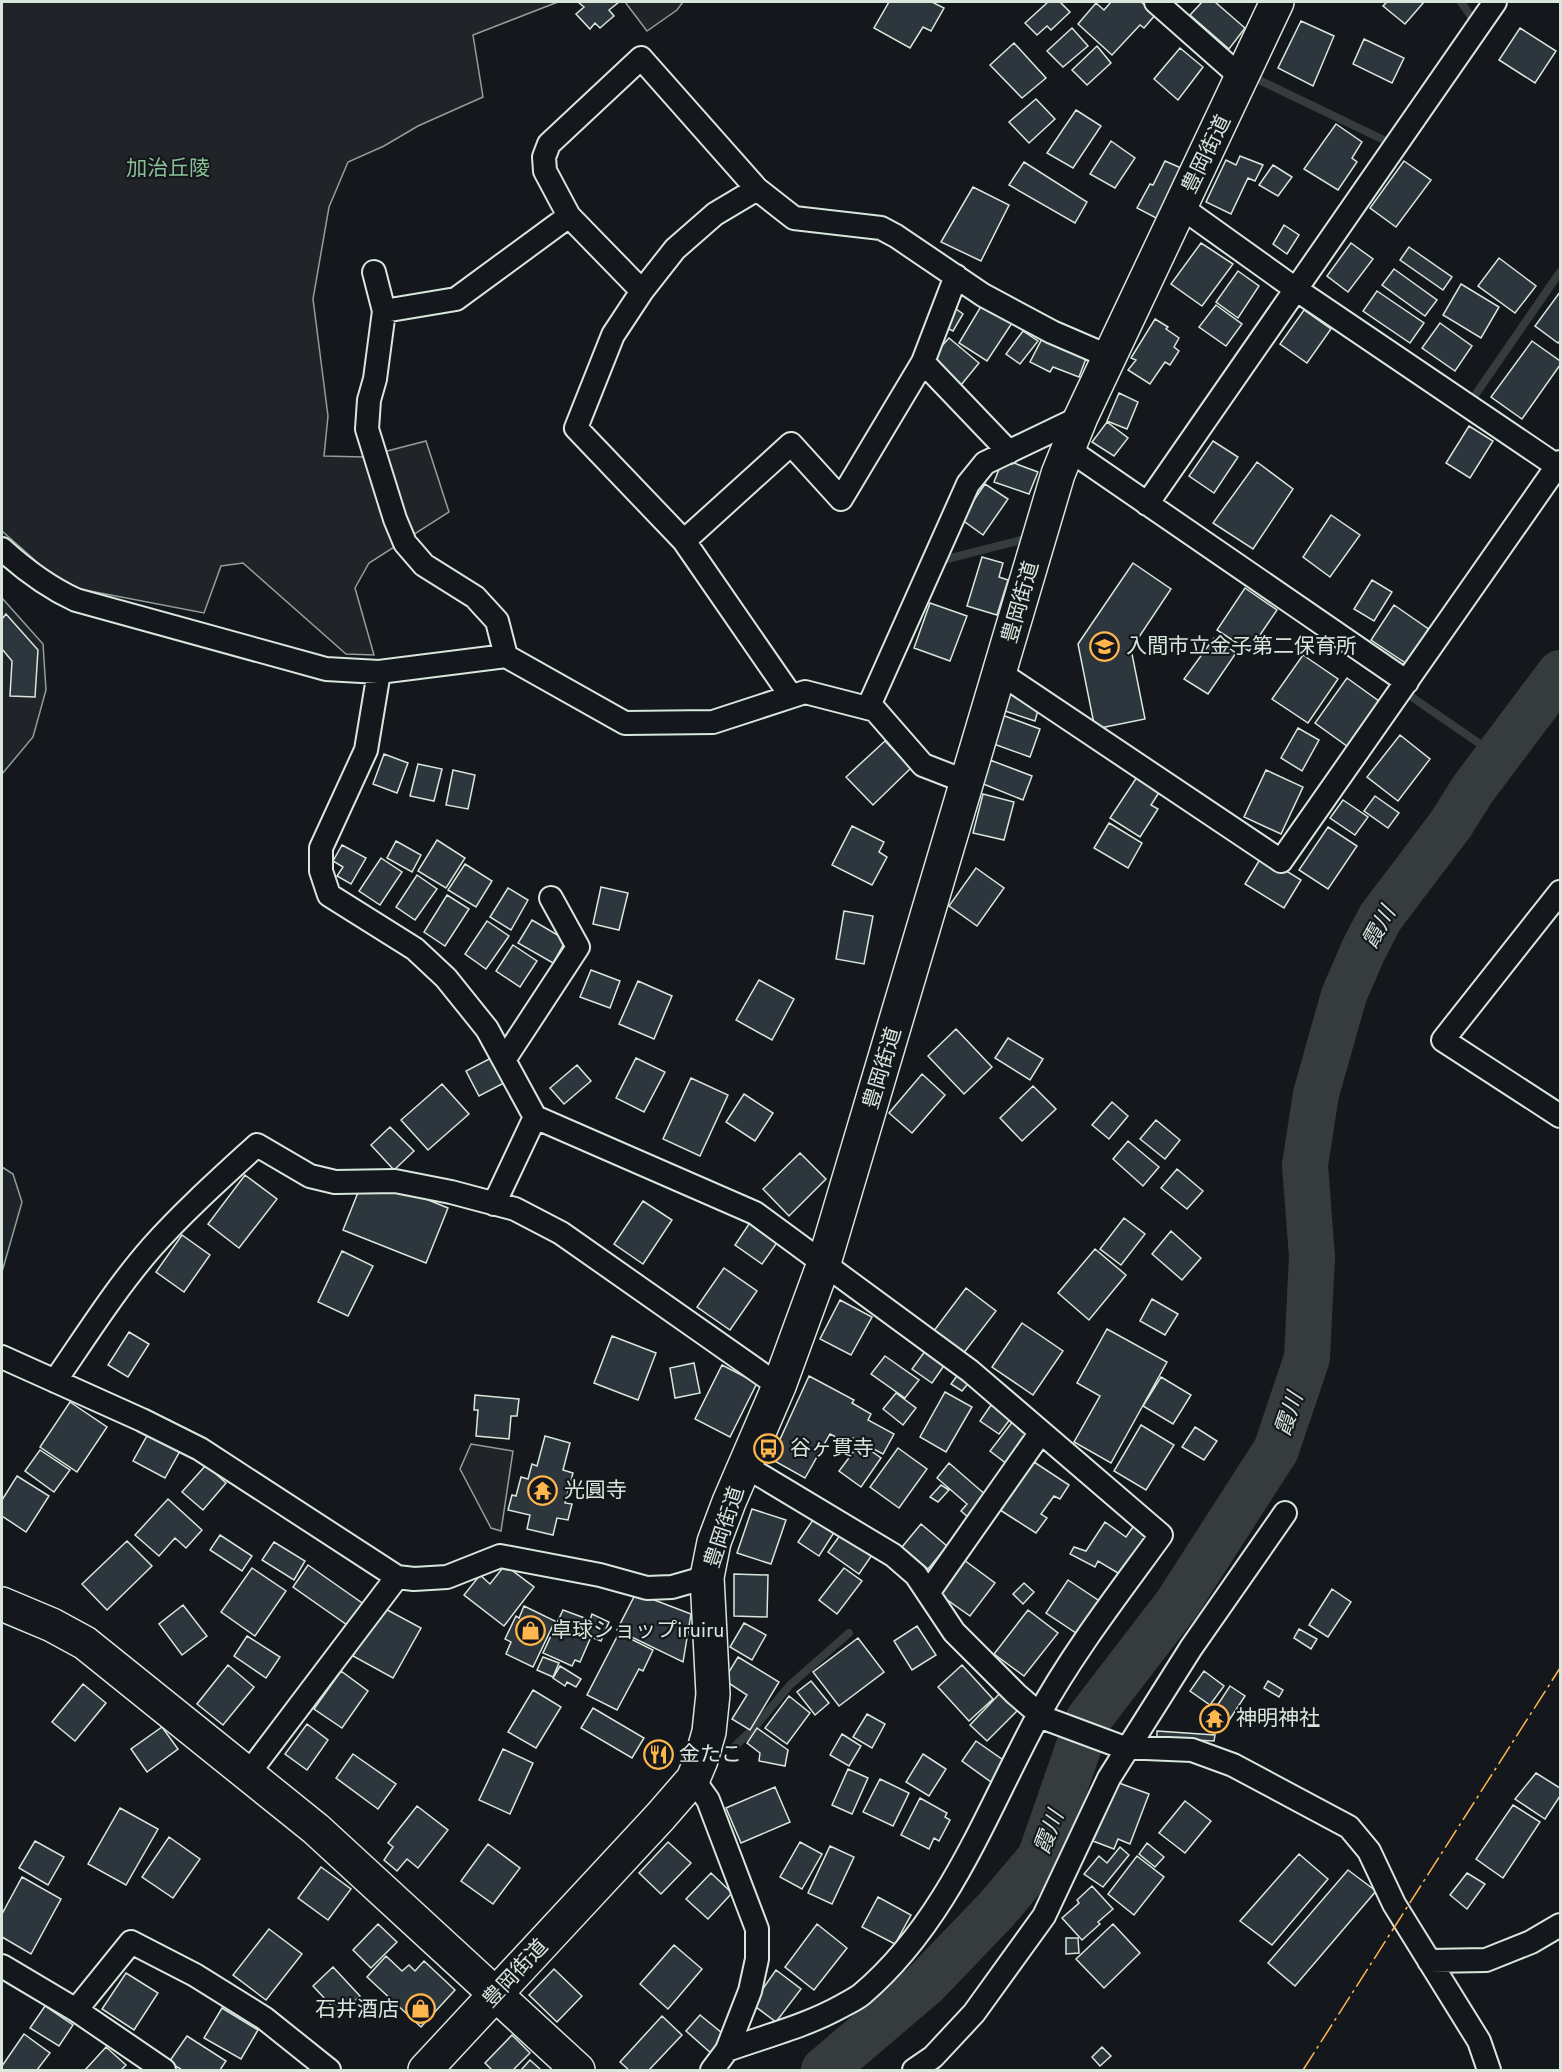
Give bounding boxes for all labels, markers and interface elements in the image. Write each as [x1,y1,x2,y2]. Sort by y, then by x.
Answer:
street label: 豊岡街道 [1174,110,1238,198]
park label: 加治丘陵 [126,153,210,183]
street label: 豊岡街道 [994,557,1046,647]
school or university icon: 入間市立金子第二保育所 [1089,630,1121,662]
place label: 入間市立金子第二保育所 [1126,631,1357,661]
water label: 霞川 [1353,898,1404,954]
street label: 豊岡街道 [855,1023,909,1113]
water label: 霞川 [1266,1386,1311,1440]
bus stop icon: 谷ヶ貫寺 [753,1432,785,1464]
place label: 谷ヶ貫寺 [790,1433,874,1463]
temple icon: 光圓寺 [527,1474,559,1506]
place label: 光圓寺 [564,1475,627,1505]
street label: 豊岡街道 [697,1482,751,1572]
shop icon: 卓球ショップiruiru [514,1614,546,1646]
place label: 卓球ショップiruiru [551,1615,724,1645]
temple icon: 神明神社 [1199,1702,1231,1734]
place label: 神明神社 [1236,1703,1320,1733]
restaurant icon: 金たこ [642,1738,674,1770]
place label: 金たこ [679,1739,742,1769]
water label: 霞川 [1025,1804,1072,1858]
street label: 豊岡街道 [475,1932,555,2014]
shop icon: 石井酒店 [404,1993,436,2025]
place label: 石井酒店 [315,1994,399,2024]

